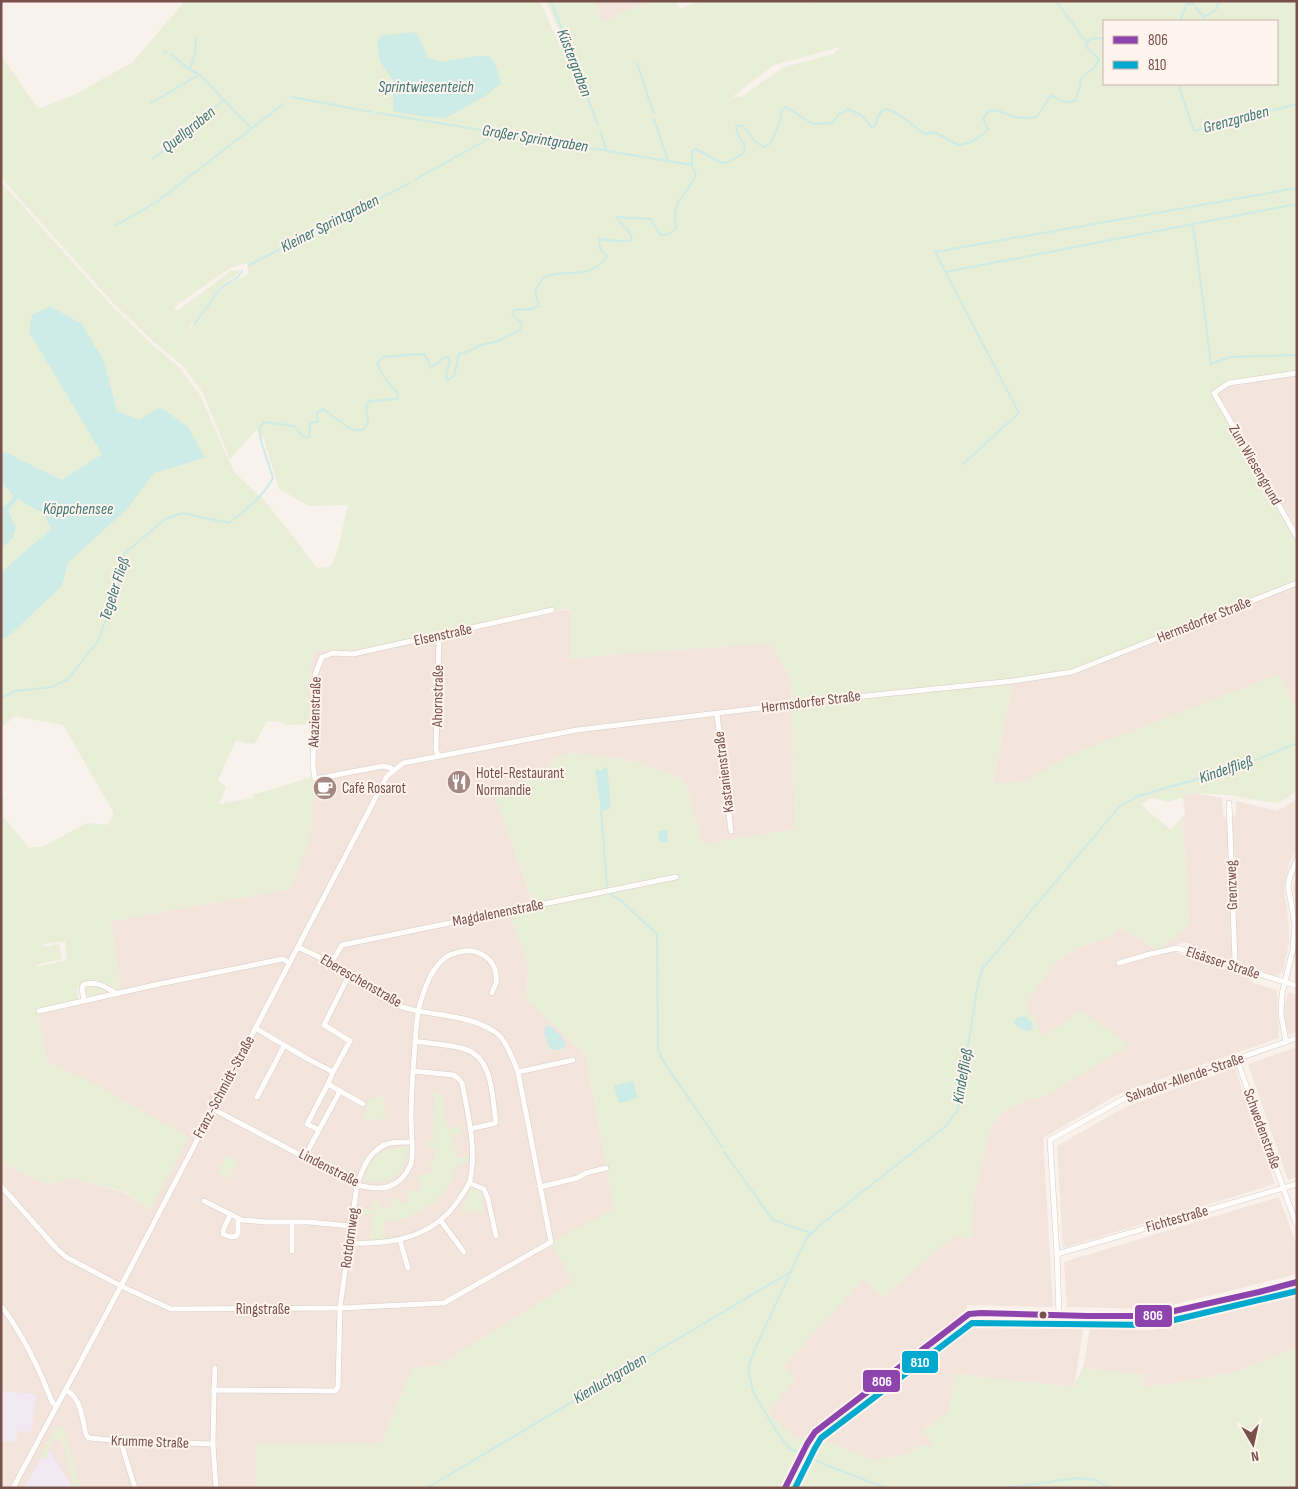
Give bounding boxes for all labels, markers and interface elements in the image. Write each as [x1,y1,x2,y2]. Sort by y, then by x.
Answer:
legend [1103,20,1278,85]
water label: Küstergraben [552,27,596,100]
text: 806 [1148,31,1168,50]
text: 810 [1148,56,1167,75]
water label: Sprintwiesenteich [378,78,474,97]
water label: Grenzgraben [1201,102,1271,138]
water label: Quellgraben [159,103,220,157]
water label: Großer Sprintgraben [481,121,590,157]
water label: Kleiner Sprintgraben [278,191,383,257]
street label: Zum Wiesengrund [1224,421,1286,509]
water label: Köppchensee [43,500,113,519]
water label: Tegeler Fließ [96,555,134,623]
street label: Hermsdorfer Straße [1154,592,1254,648]
street label: Elsenstraße [412,620,474,650]
street label: Ahornstraße [428,665,448,728]
street label: Akazienstraße [304,676,326,749]
street label: Hermsdorfer Straße [760,686,862,718]
street label: Kastanienstraße [710,730,738,814]
water label: Kindelfließ [1197,752,1256,788]
place label: Hotel-Restaurant Normandie [476,764,565,800]
restaurant icon: Hotel-Restaurant Normandie [446,769,472,795]
cafe icon: Café Rosarot [312,775,338,801]
place label: Café Rosarot [342,779,407,798]
street label: Grenzweg [1222,860,1242,910]
street label: Magdalenenstraße [451,895,545,931]
street label: Elsässer Straße [1184,942,1262,984]
street label: Ebereschenstraße [317,950,405,1012]
street label: Franz-Schmidt-Straße [189,1033,259,1141]
water label: Kindelfließ [949,1047,977,1105]
street label: Salvador-Allende-Straße [1123,1049,1247,1107]
street label: Schwedenstraße [1239,1086,1285,1172]
street label: Lindenstraße [295,1145,363,1191]
street label: Fichtestraße [1144,1201,1210,1237]
street label: Rotdornweg [336,1206,364,1270]
street label: Ringstraße [236,1300,290,1319]
line badge: 806 [1134,1304,1173,1328]
text: 806 [1143,1307,1163,1324]
unlabelled marker [1038,1310,1048,1320]
water label: Kienluchgraben [570,1350,650,1408]
line badge: 810 [901,1350,939,1374]
text: 810 [911,1354,930,1371]
line badge: 806 [862,1369,901,1393]
text: 806 [872,1373,892,1390]
north arrow [1228,1419,1278,1469]
street label: Krumme Straße [111,1431,189,1453]
text: N [1250,1447,1260,1465]

